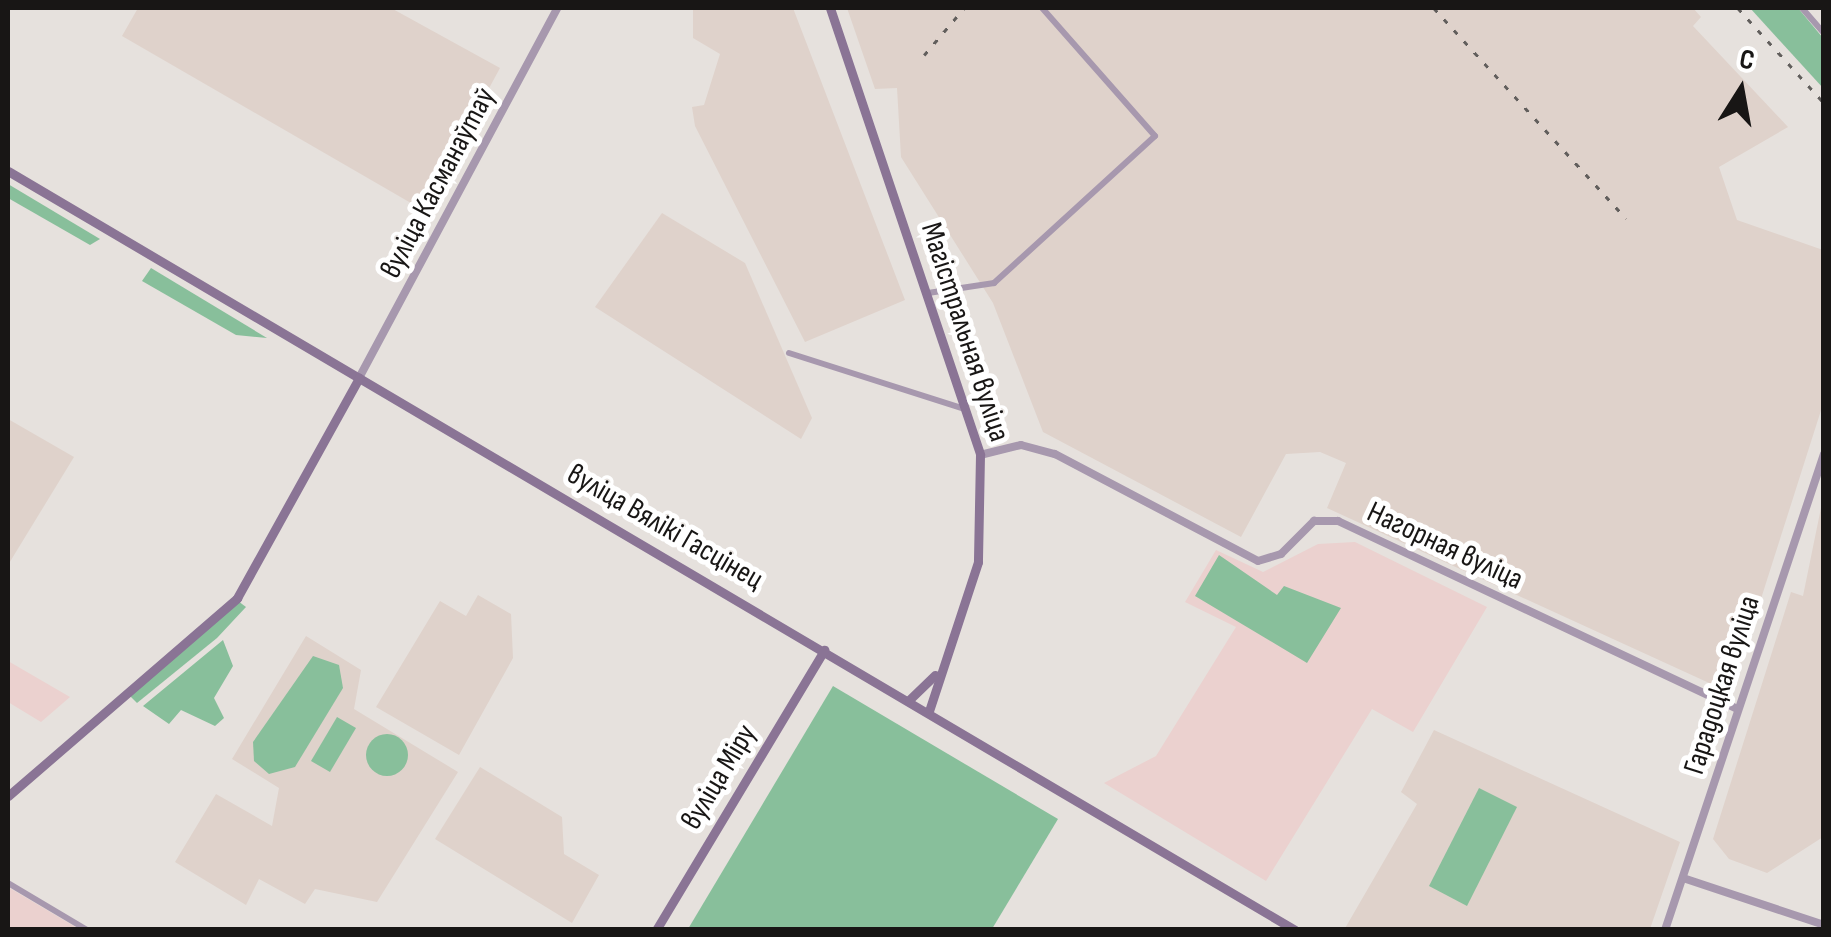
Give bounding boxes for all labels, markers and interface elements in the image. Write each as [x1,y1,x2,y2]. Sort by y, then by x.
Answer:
north arrow [1691,40,1791,140]
text: С [1737,42,1757,78]
street label: вуліца Касманаўтаў [373,82,503,284]
street label: Магістральная вуліца [913,218,1017,446]
street label: вуліца Вялікі Гасцінец [561,456,769,598]
street label: Нагорная вуліца [1361,494,1529,598]
street label: Гарадоцкая вуліца [1676,591,1768,779]
street label: вуліца Міру [674,718,764,836]

